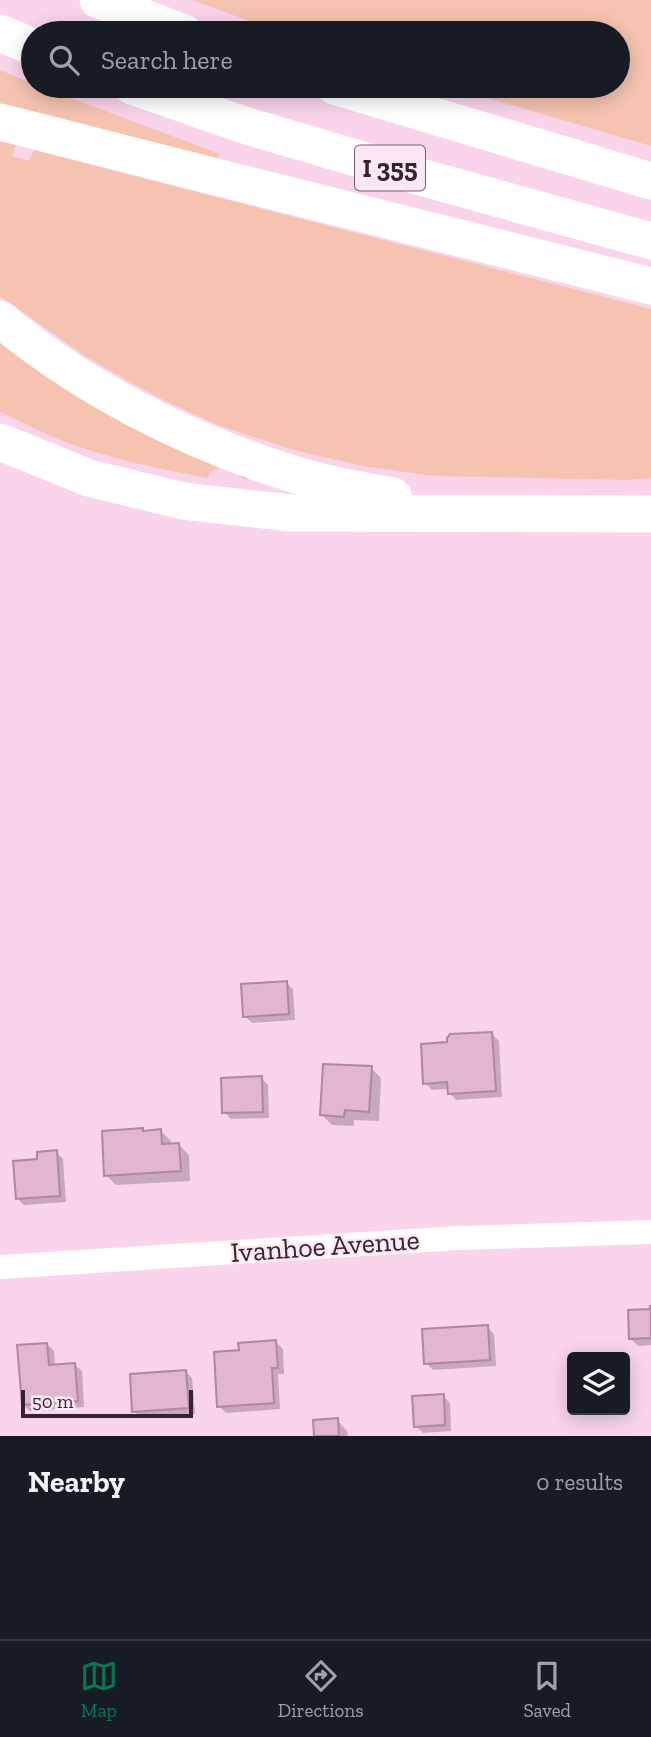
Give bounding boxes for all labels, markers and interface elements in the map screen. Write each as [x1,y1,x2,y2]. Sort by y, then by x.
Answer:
search box [21,21,630,98]
icon: search [45,41,83,79]
text: Search here [101,44,233,76]
road number: I 355 [355,146,425,190]
street label: Ivanhoe Avenue [229,1223,421,1269]
map controls [567,1352,630,1415]
button: layers [567,1352,630,1415]
scale bar [21,1387,192,1419]
text: 50 m [32,1390,73,1413]
text: Nearby [28,1464,125,1500]
text: 0 results [536,1468,623,1496]
tab: Map [80,1657,118,1722]
tab: Directions [278,1657,364,1722]
tab: Saved [523,1657,571,1722]

